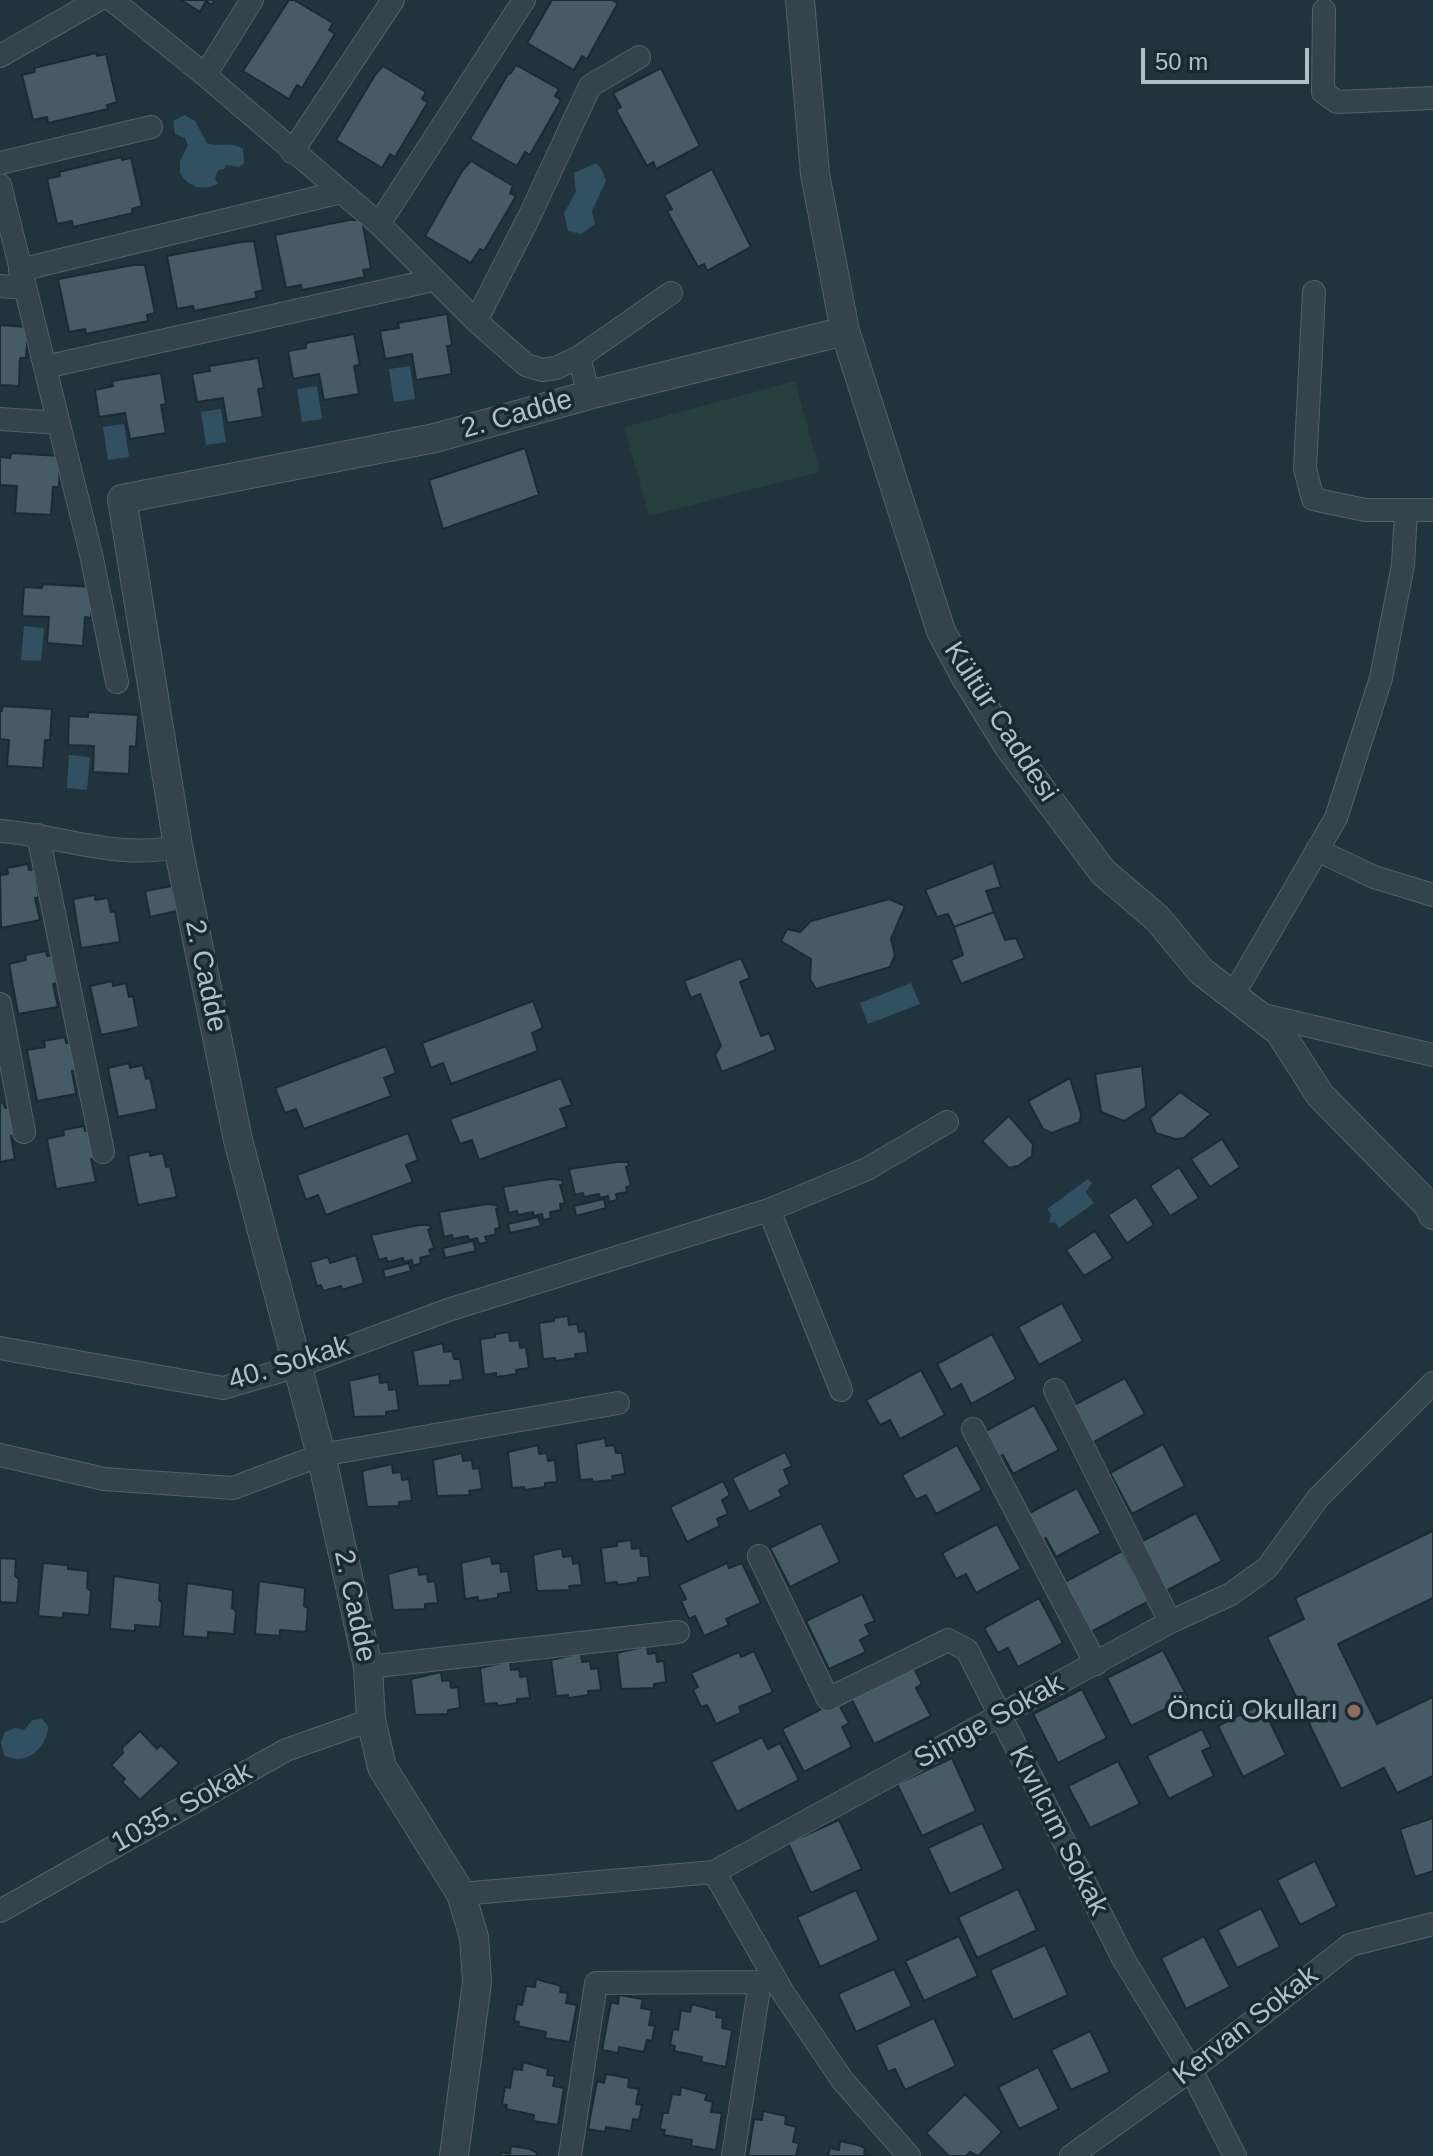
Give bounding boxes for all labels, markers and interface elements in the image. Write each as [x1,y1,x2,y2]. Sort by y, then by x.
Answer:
scale bar [1145,32,1313,82]
text: 50 m [1155,48,1208,75]
street label: 2. Cadde [458,383,576,447]
street label: Kültür Caddesi [936,636,1064,808]
street label: 2. Cadde [177,917,233,1035]
street label: 40. Sokak [225,1330,353,1398]
street label: 2. Cadde [326,1547,382,1665]
street label: Simge Sokak [909,1667,1069,1777]
place label: Öncü Okulları [1167,1694,1338,1728]
marker: Öncü Okulları [1345,1702,1363,1720]
street label: Kıvılcım Sokak [1001,1741,1115,1921]
street label: 1035. Sokak [106,1756,258,1860]
street label: Kervan Sokak [1167,1959,1325,2093]

